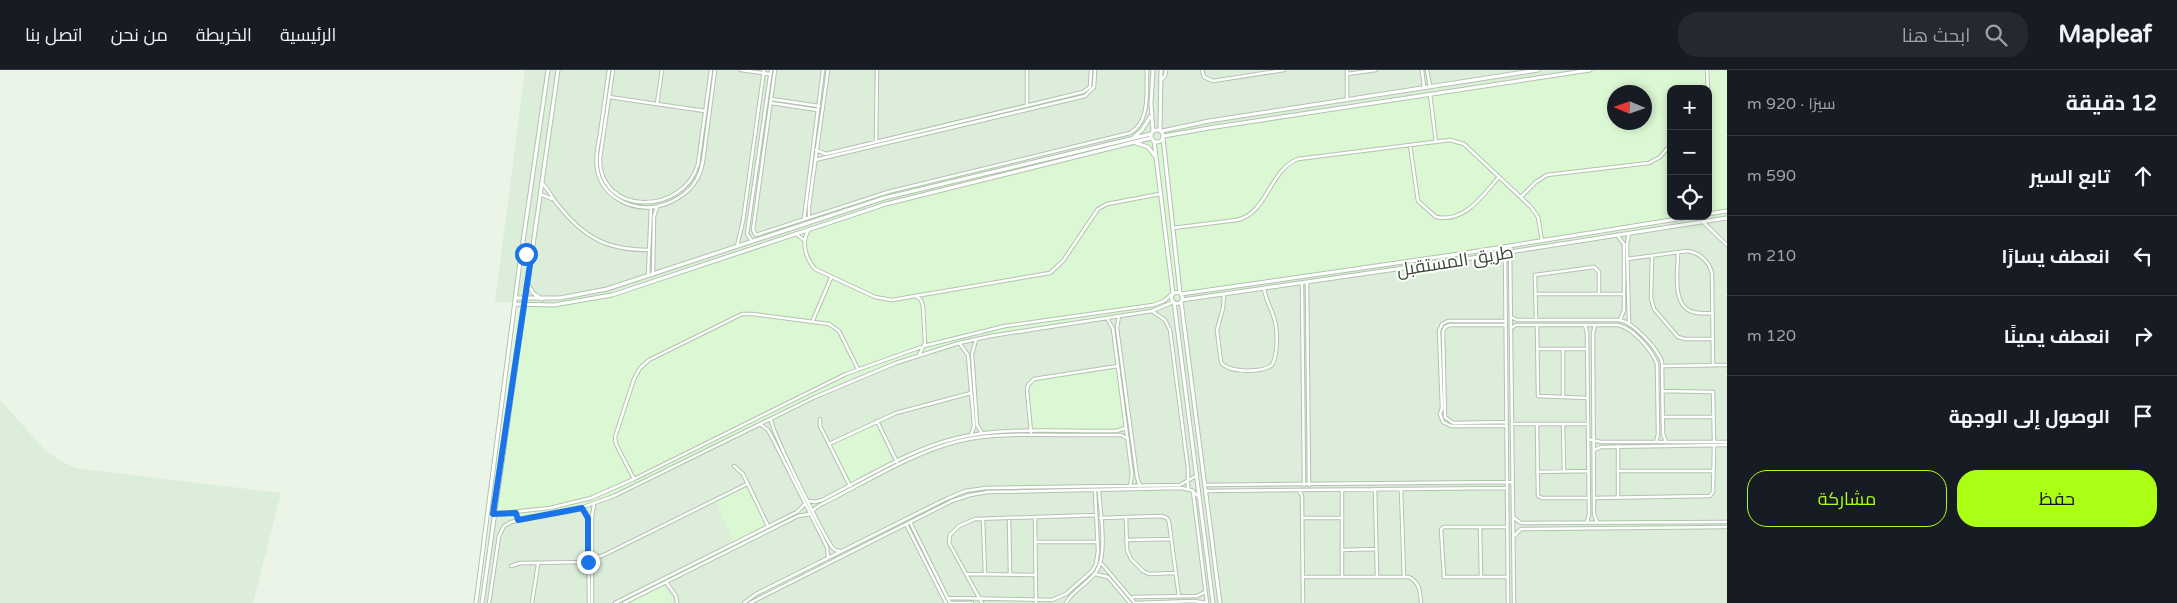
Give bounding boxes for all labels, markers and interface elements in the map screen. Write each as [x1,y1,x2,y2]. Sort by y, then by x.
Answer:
search box [1678,12,2028,57]
text: Mapleaf [2058,20,2152,49]
icon: search [1982,21,2010,49]
text: اتصل بنا [25,24,83,46]
text: من نحن [111,24,168,46]
text: الخريطة [196,24,252,46]
text: الرئيسية [280,24,336,46]
text: ابحث هنا [1902,25,1970,47]
north arrow [1607,85,1652,130]
map controls [1667,85,1712,220]
button: + [1667,85,1712,130]
text: 12 دقيقة [2066,91,2157,116]
text: سيرًا · 920 m [1747,94,1836,114]
button: − [1667,130,1712,175]
icon: ahead [2129,162,2157,190]
text: 590 m [1747,166,1796,186]
text: تابع السير [2030,166,2110,188]
button: locate [1667,175,1712,220]
street label: طريق المستقبل [1395,241,1515,282]
icon: left [2129,242,2157,270]
route start [515,243,538,266]
text: 210 m [1747,246,1796,266]
text: انعطف يسارًا [2001,246,2110,268]
icon: right [2129,322,2157,350]
text: 120 m [1747,326,1796,346]
text: انعطف يمينًا [2004,326,2110,348]
icon: arrive [2129,402,2157,430]
text: الوصول إلى الوجهة [1949,406,2110,428]
button: مشاركة [1747,470,1947,527]
button: حفظ [1957,470,2157,527]
route end [577,551,600,574]

